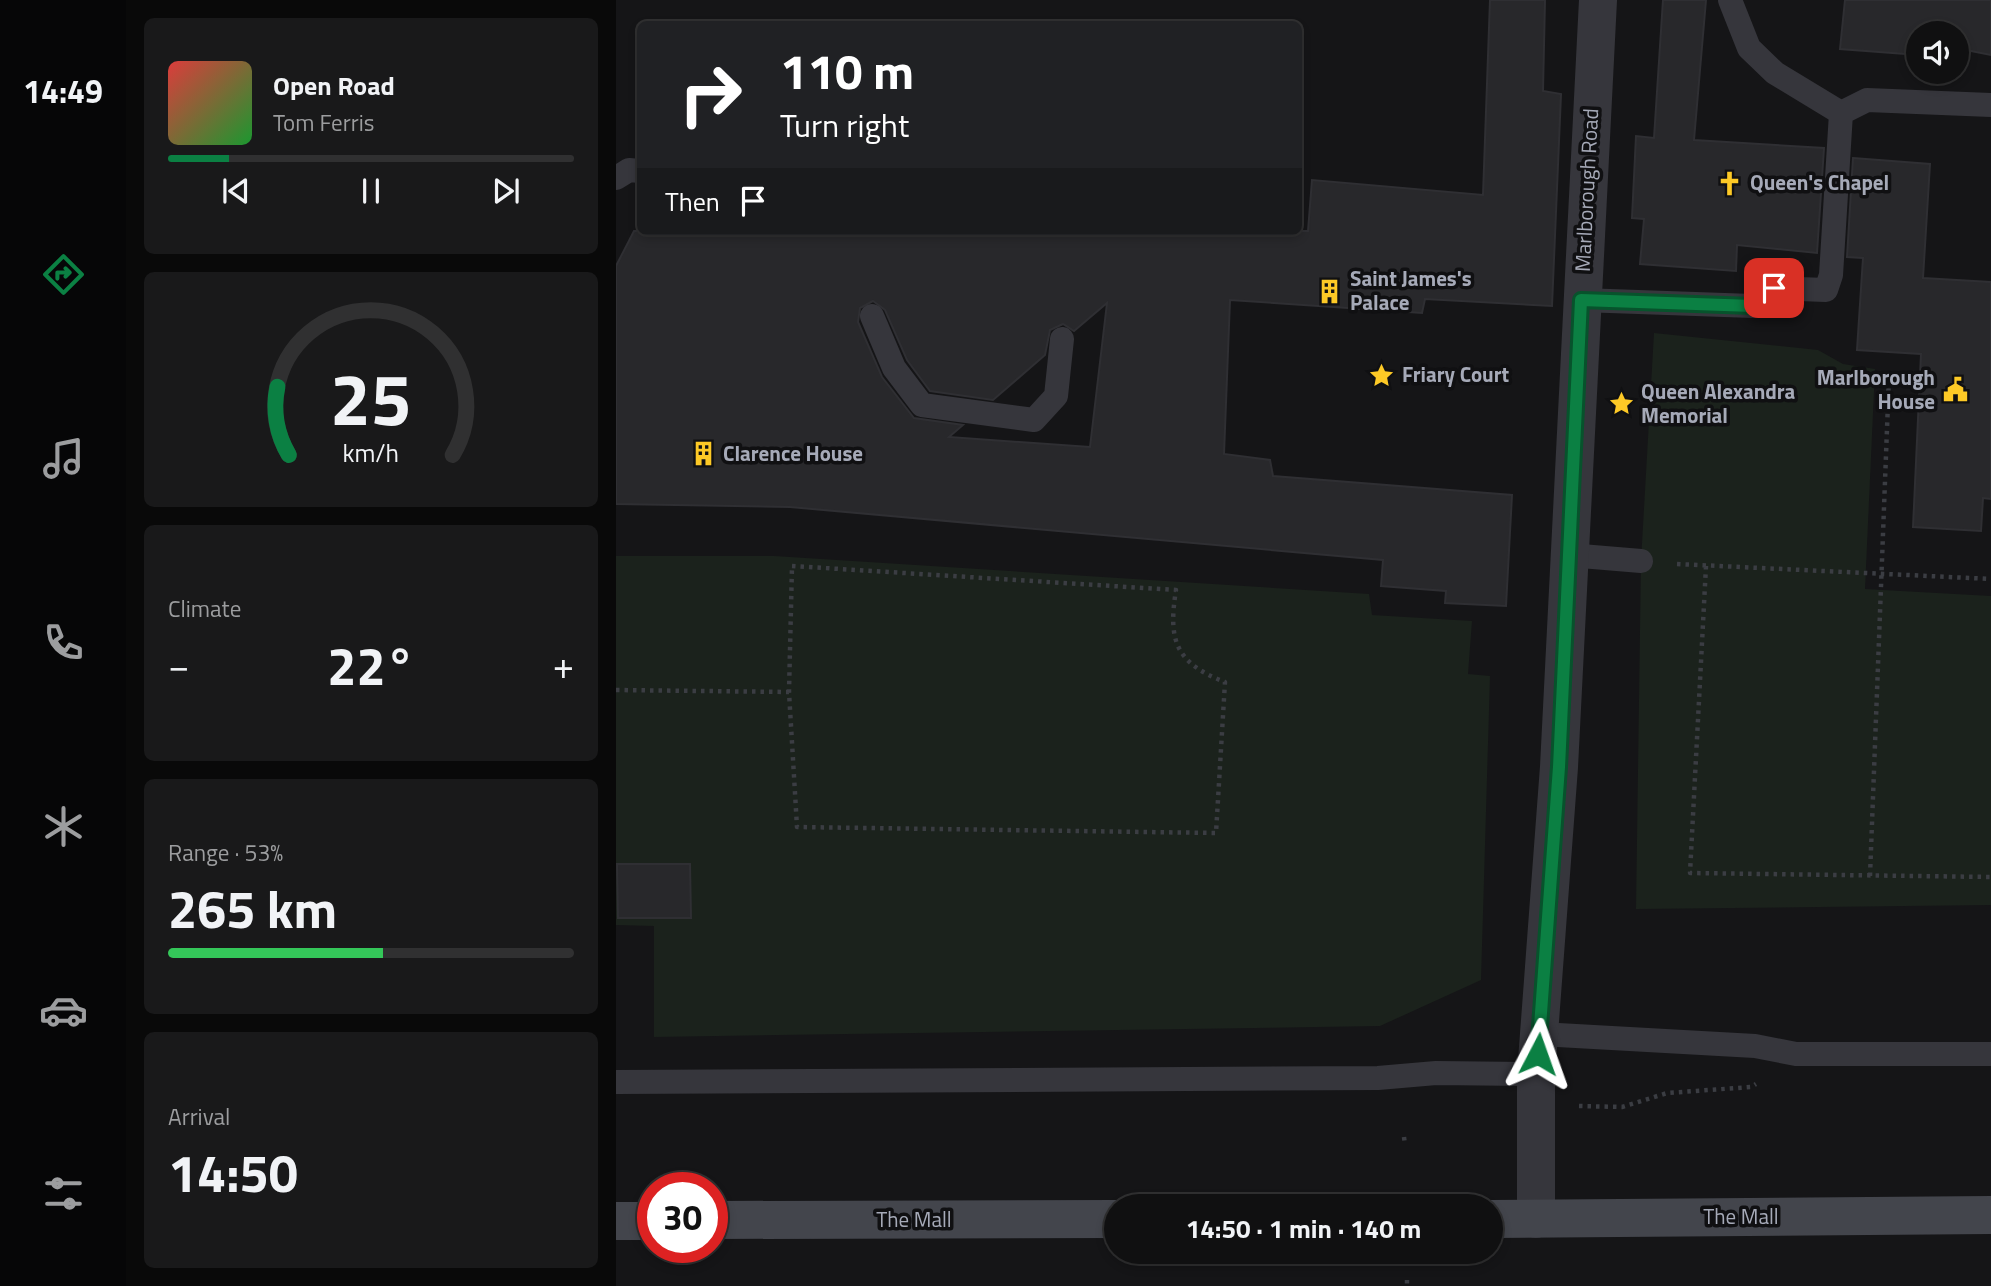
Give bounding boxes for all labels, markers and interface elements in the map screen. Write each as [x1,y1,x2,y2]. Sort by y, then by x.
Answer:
map controls [1906,21,1969,84]
button: sound [1906,21,1969,84]
text: 110 m [780,33,914,108]
icon: right [665,49,756,140]
text: Open Road [273,66,395,105]
text: 14:49 [23,67,103,115]
text: Turn right [780,101,909,149]
text: Tom Ferris [273,105,374,140]
street label: Marlborough Road [1566,107,1606,273]
place label: Queen's Chapel [1750,166,1889,198]
church icon: Queen's Chapel [1716,169,1744,197]
icon: previous [217,172,255,210]
icon: pause [352,172,390,210]
icon: next [487,172,525,210]
text: Then [665,182,720,221]
icon: arrive [734,182,772,220]
icon: directions [39,250,88,299]
pin [1744,258,1804,318]
place label: Saint James's Palace [1350,262,1472,318]
icon: arrive [1755,269,1793,307]
building icon: Saint James's Palace [1316,277,1344,305]
text: 25 [330,344,412,454]
place label: Friary Court [1402,358,1510,390]
place icon: Friary Court [1368,361,1396,389]
place label: Marlborough House [1817,361,1935,417]
place label: Queen Alexandra Memorial [1641,375,1796,431]
public building icon: Marlborough House [1941,376,1969,404]
place icon: Queen Alexandra Memorial [1607,390,1635,418]
icon: music [39,434,88,483]
text: km/h [343,434,399,472]
place label: Clarence House [723,437,863,469]
building icon: Clarence House [689,440,717,468]
text: Climate [168,591,241,626]
icon: phone [39,618,88,667]
text: 22° [327,626,415,705]
text: − [168,636,189,694]
text: + [553,636,574,694]
icon: climate [39,802,88,851]
text: Range · 53% [168,835,283,870]
text: 265 km [168,869,337,948]
icon: car [39,986,88,1035]
position arrow [1501,1017,1575,1091]
text: Arrival [168,1099,230,1134]
text: 14:50 [168,1133,298,1212]
icon: filters [39,1169,88,1218]
speed limit sign: 30 [637,1172,728,1263]
street label: The Mall [1703,1200,1779,1232]
street label: The Mall [876,1203,952,1235]
text: 14:50 · 1 min · 140 m [1186,1209,1421,1248]

